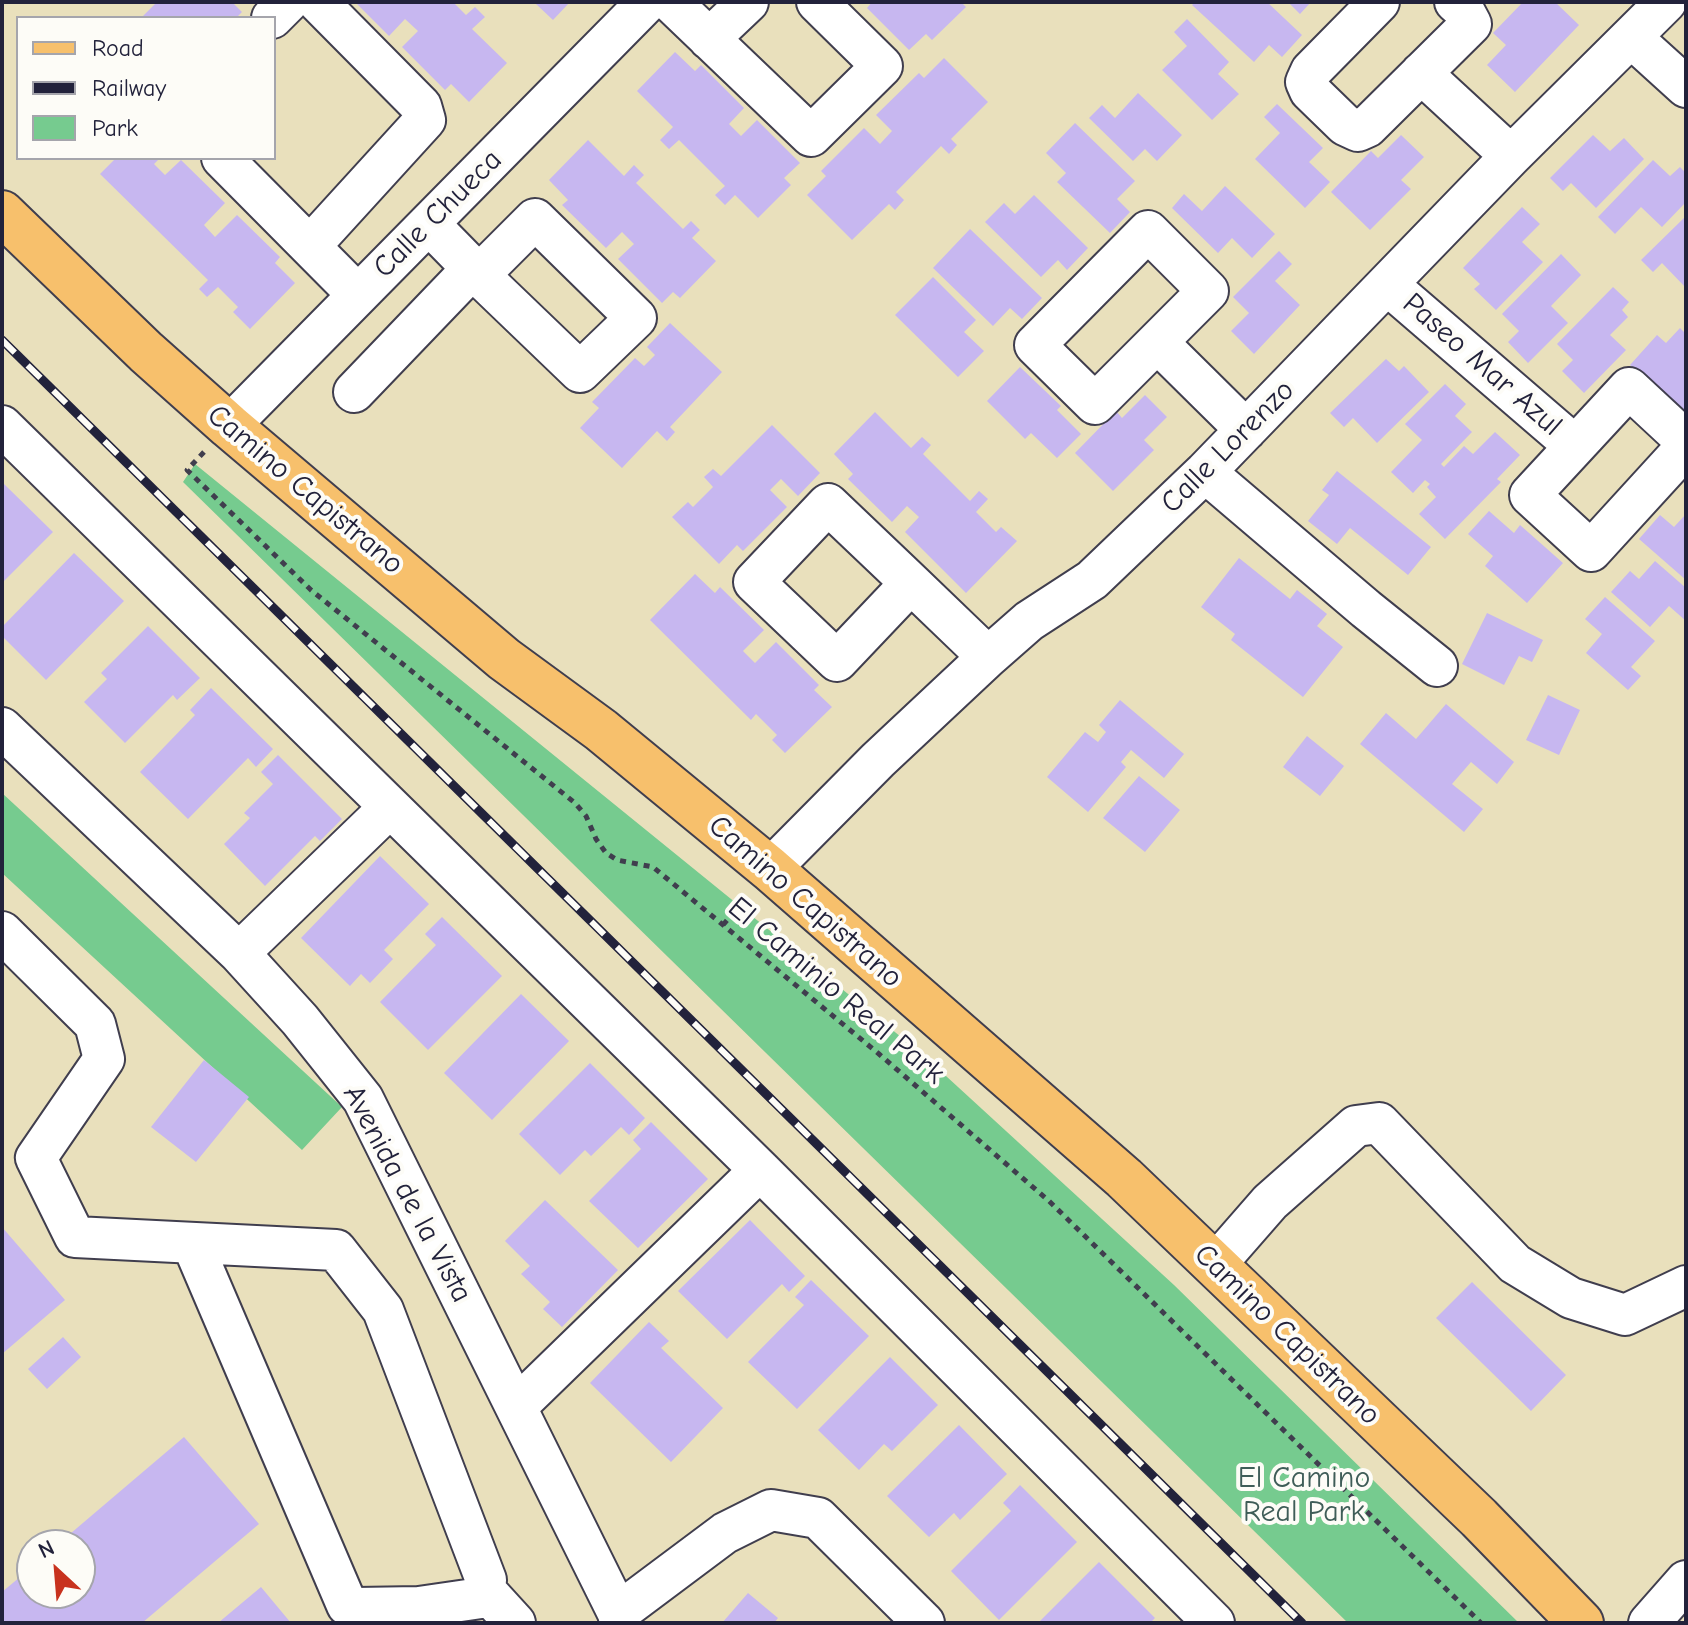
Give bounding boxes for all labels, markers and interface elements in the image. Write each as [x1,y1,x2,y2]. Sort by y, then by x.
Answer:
legend [16,16,276,160]
text: Road [92,34,144,62]
text: Railway [92,74,166,102]
text: Park [92,114,138,142]
street label: Calle Chueca [366,142,510,286]
street label: Paseo Mar Azul [1395,286,1569,444]
street label: Calle Lorenzo [1154,373,1302,521]
street label: Camino Capistrano [200,397,410,583]
street label: Camino Capistrano [701,808,909,996]
street label: El Caminio Real Park [720,890,952,1092]
street label: Avenida de la Vista [335,1079,479,1309]
street label: Camino Capistrano [1186,1237,1388,1433]
park label: El Camino Real Park [1238,1461,1370,1532]
north arrow [16,1529,96,1609]
text: N [34,1534,59,1564]

